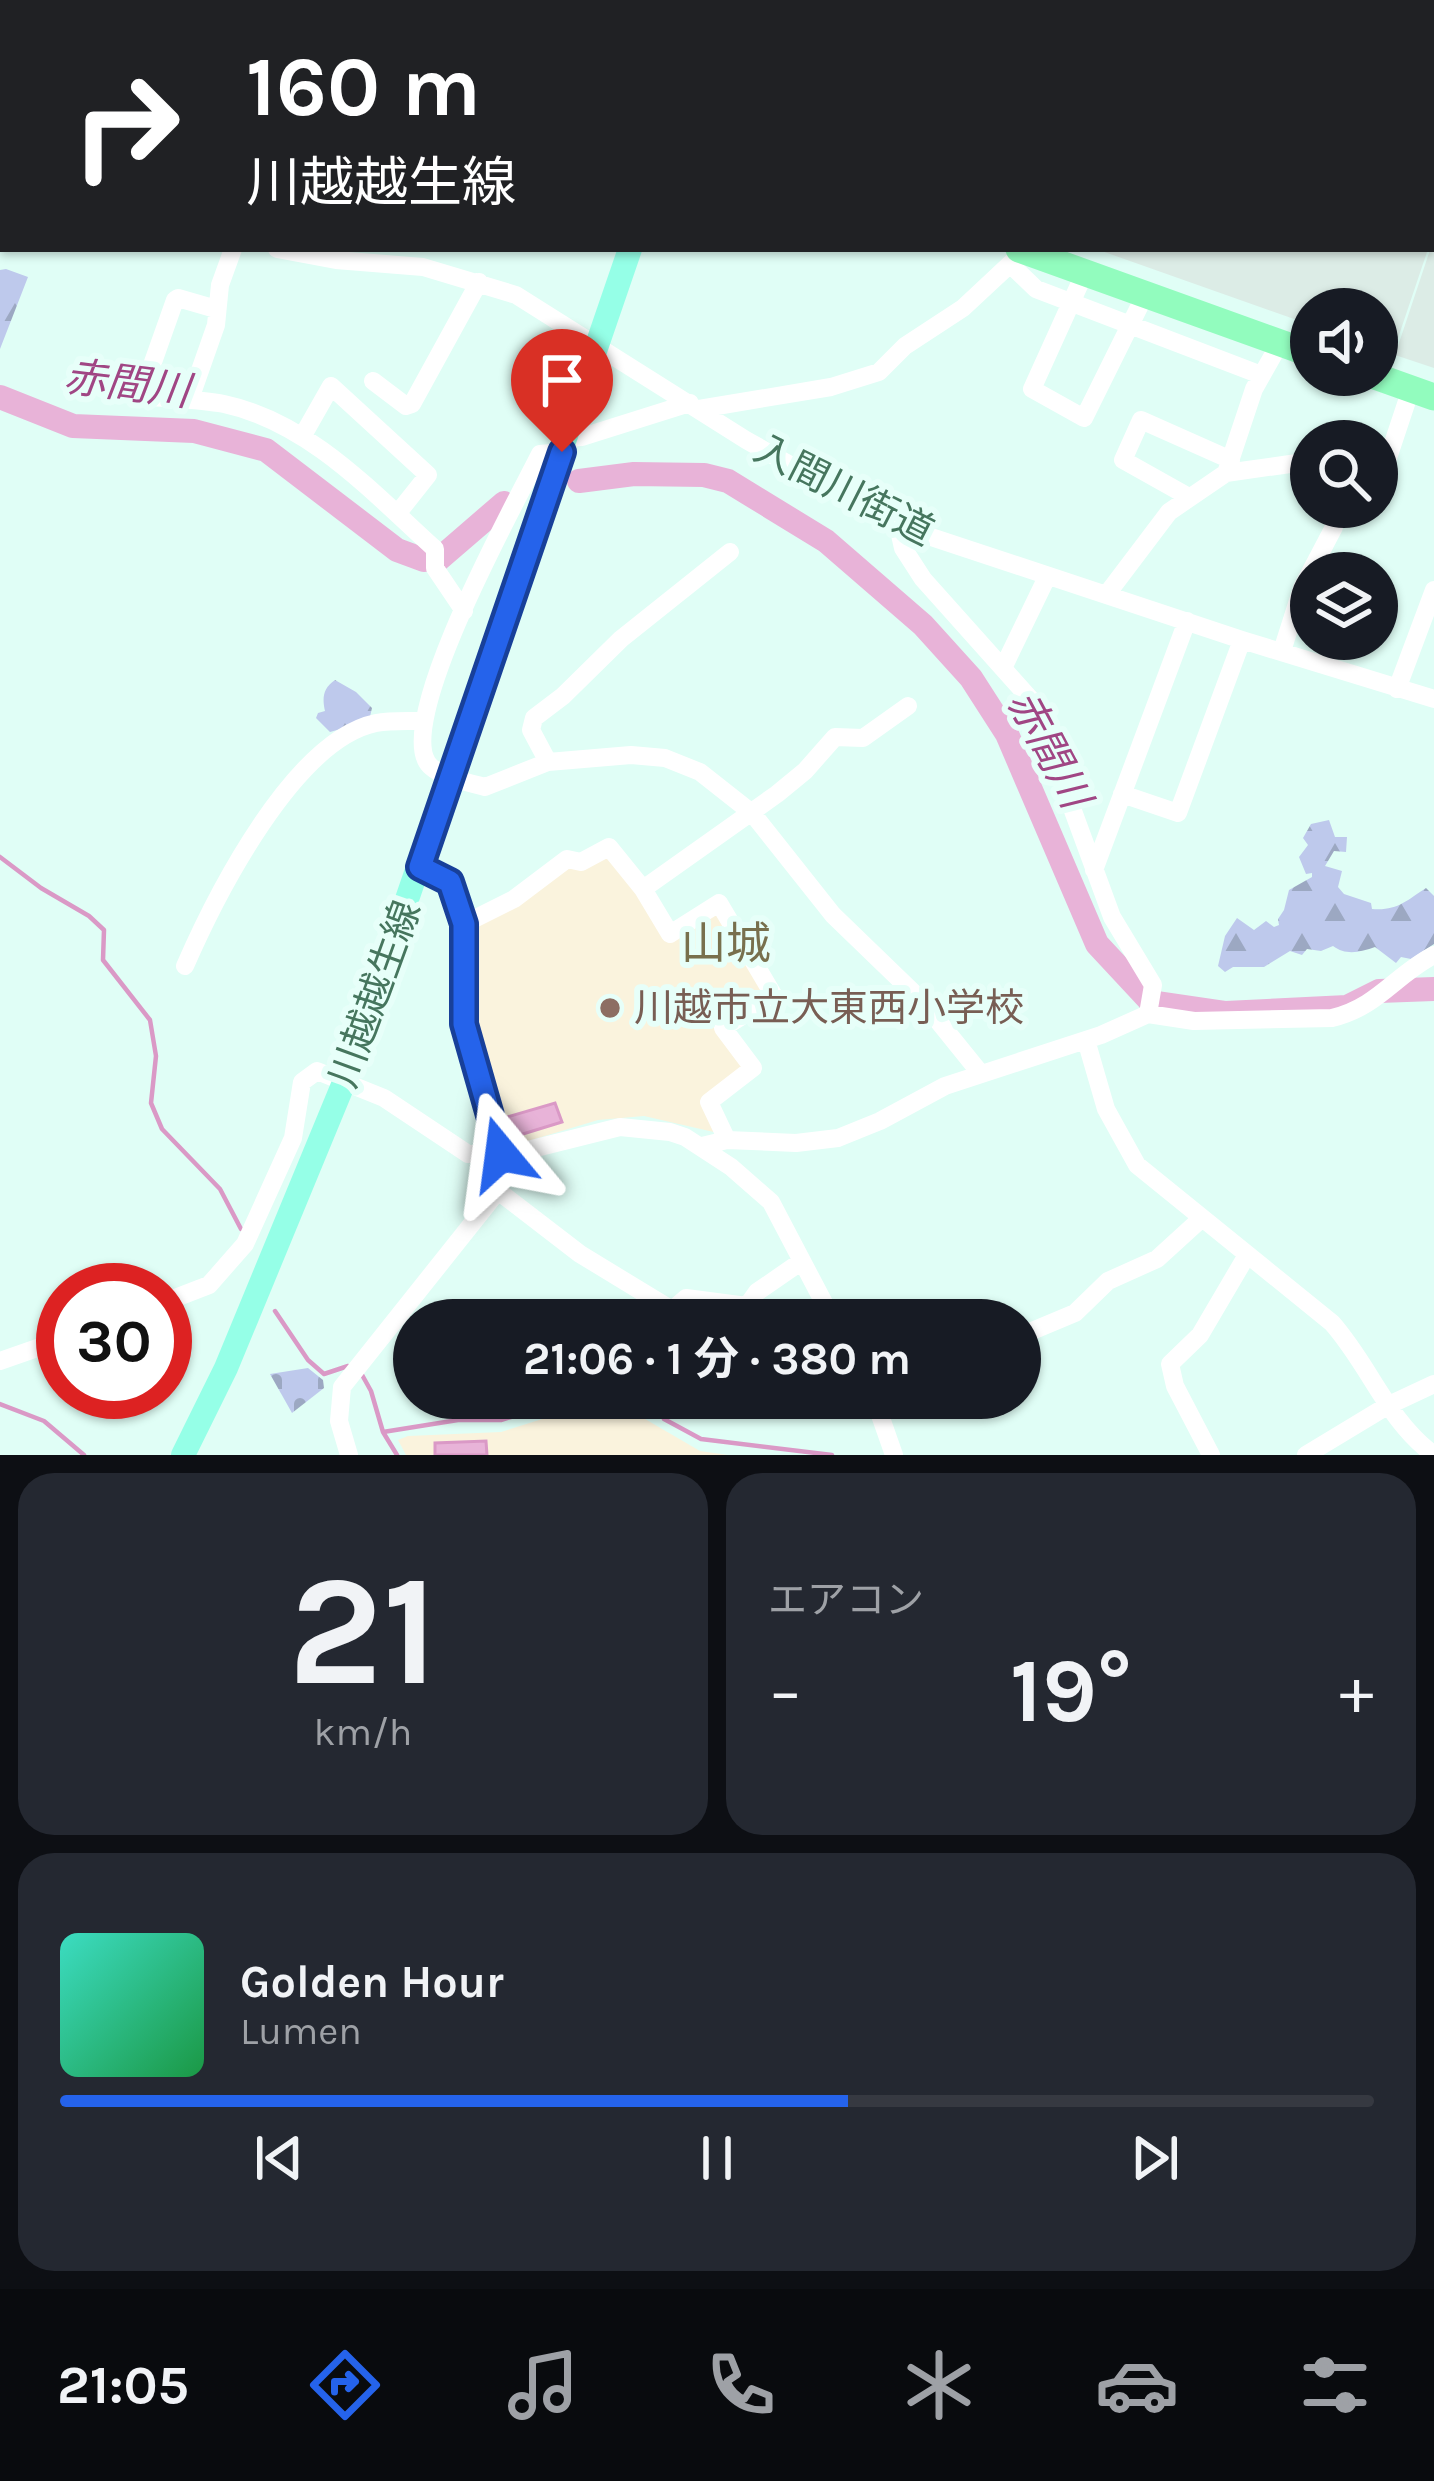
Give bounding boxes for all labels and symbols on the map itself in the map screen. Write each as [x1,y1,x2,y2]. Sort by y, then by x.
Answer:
pin [511,329,613,452]
water label: 赤間川 [61,352,197,417]
street label: 入間川街道 [747,425,941,555]
water label: 赤間川 [997,682,1103,820]
street label: 川越越生線 [320,895,430,1093]
district label: 山城 [681,918,771,970]
place label: 川越市立大東西小学校 [634,985,1024,1031]
marker: 川越市立大東西小学校 [597,995,623,1021]
position arrow [438,1091,564,1217]
speed limit sign: 30 [36,1263,192,1419]

